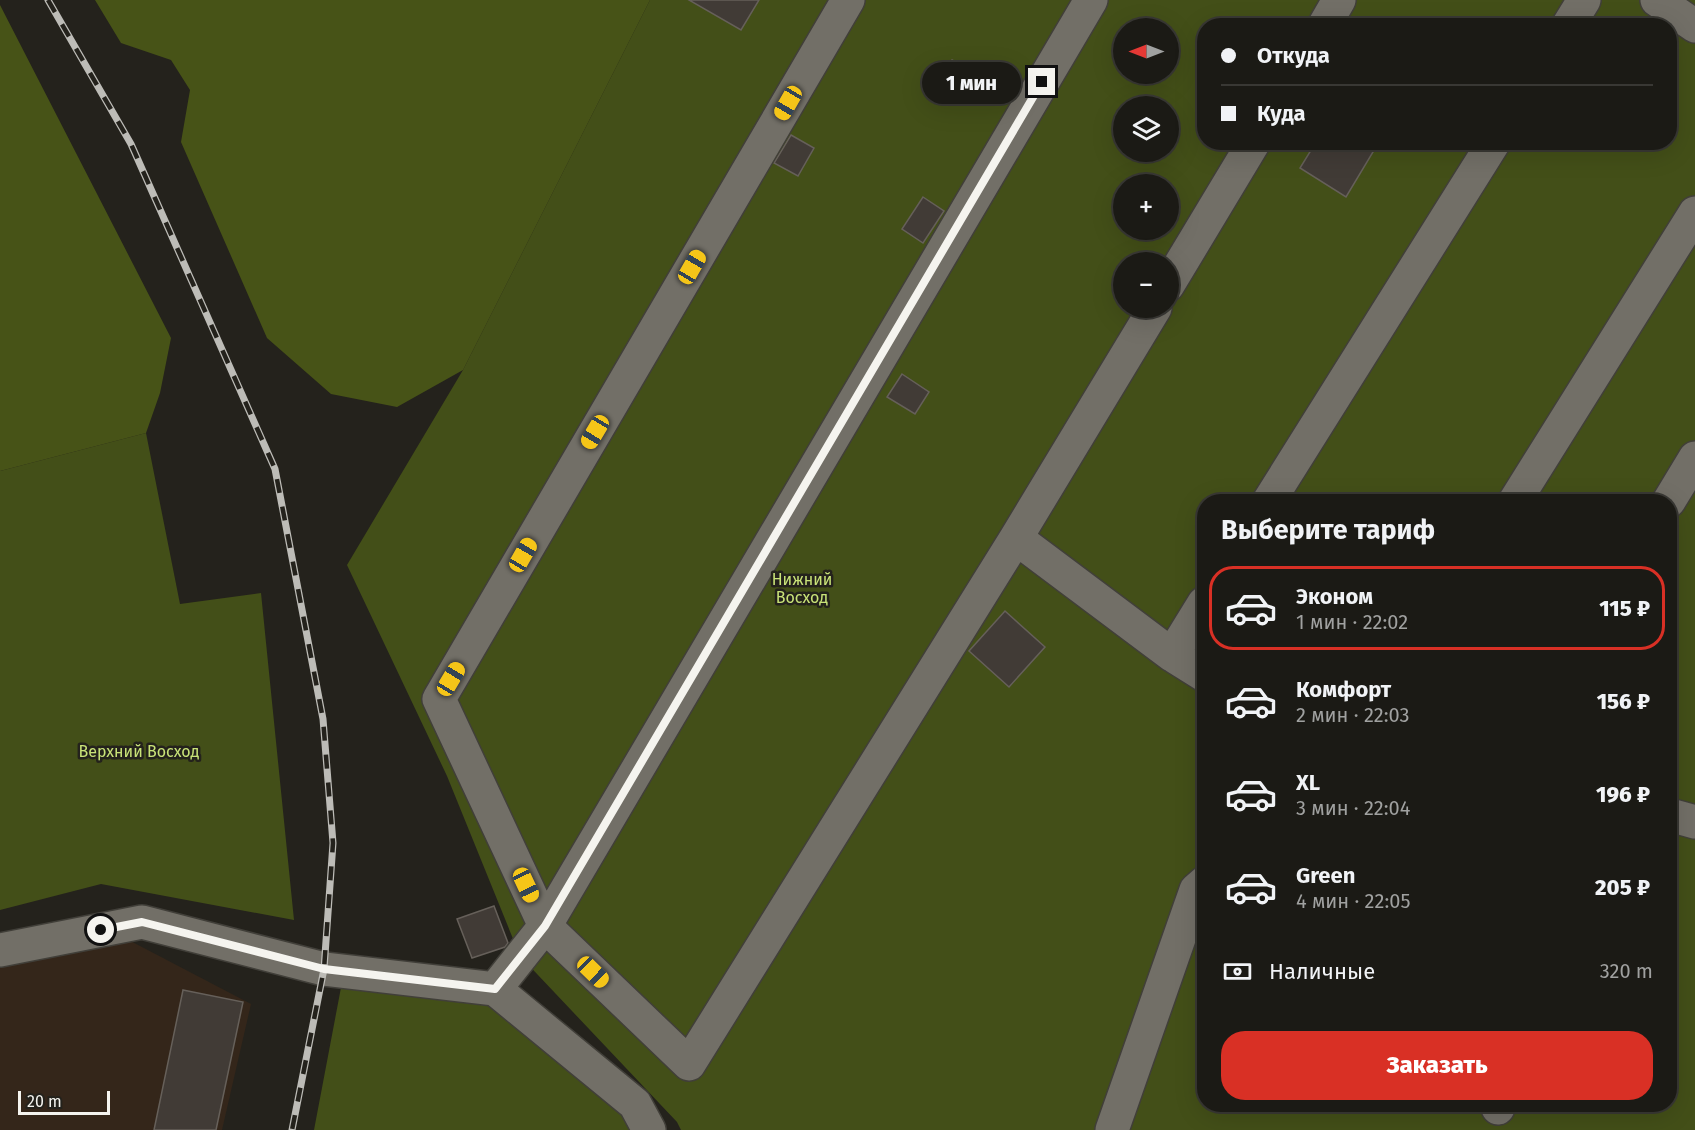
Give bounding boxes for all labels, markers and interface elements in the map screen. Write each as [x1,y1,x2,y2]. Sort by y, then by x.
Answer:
north arrow [1113,18,1179,84]
map controls [1113,18,1179,318]
text: Откуда [1257,42,1330,69]
callout: 1 мин [922,61,1021,103]
route end [1028,68,1055,95]
text: 1 мин [946,71,997,95]
car [771,83,805,123]
button: layers [1113,96,1179,162]
text: Куда [1257,100,1306,127]
button: + [1113,174,1179,240]
car [675,247,709,287]
button: − [1113,252,1179,318]
car [578,412,612,452]
text: Выберите тариф [1221,514,1435,546]
car [506,535,540,575]
park label: Нижний Восход [772,570,832,607]
icon: car [1224,581,1278,635]
text: Эконом [1296,583,1373,610]
text: 115 ₽ [1599,595,1650,622]
text: 1 мин · 22:02 [1296,610,1408,634]
car [434,659,468,699]
icon: car [1224,674,1278,728]
text: Комфорт [1296,676,1391,703]
text: 156 ₽ [1597,688,1650,715]
text: 2 мин · 22:03 [1296,703,1409,727]
park label: Верхний Восход [79,742,200,761]
icon: car [1224,767,1278,821]
text: XL [1296,769,1320,796]
text: 196 ₽ [1596,781,1650,808]
text: 3 мин · 22:04 [1296,796,1410,820]
icon: car [1224,860,1278,914]
text: Green [1296,862,1355,889]
car [510,865,542,905]
text: 205 ₽ [1595,874,1650,901]
text: 4 мин · 22:05 [1296,889,1410,913]
route start [87,916,114,943]
car [574,953,612,991]
icon: cash [1221,955,1254,988]
text: Наличные [1269,958,1375,985]
text: 320 m [1600,959,1653,983]
button: Заказать [1221,1031,1653,1100]
scale bar [18,1088,110,1116]
text: 20 m [27,1092,62,1111]

